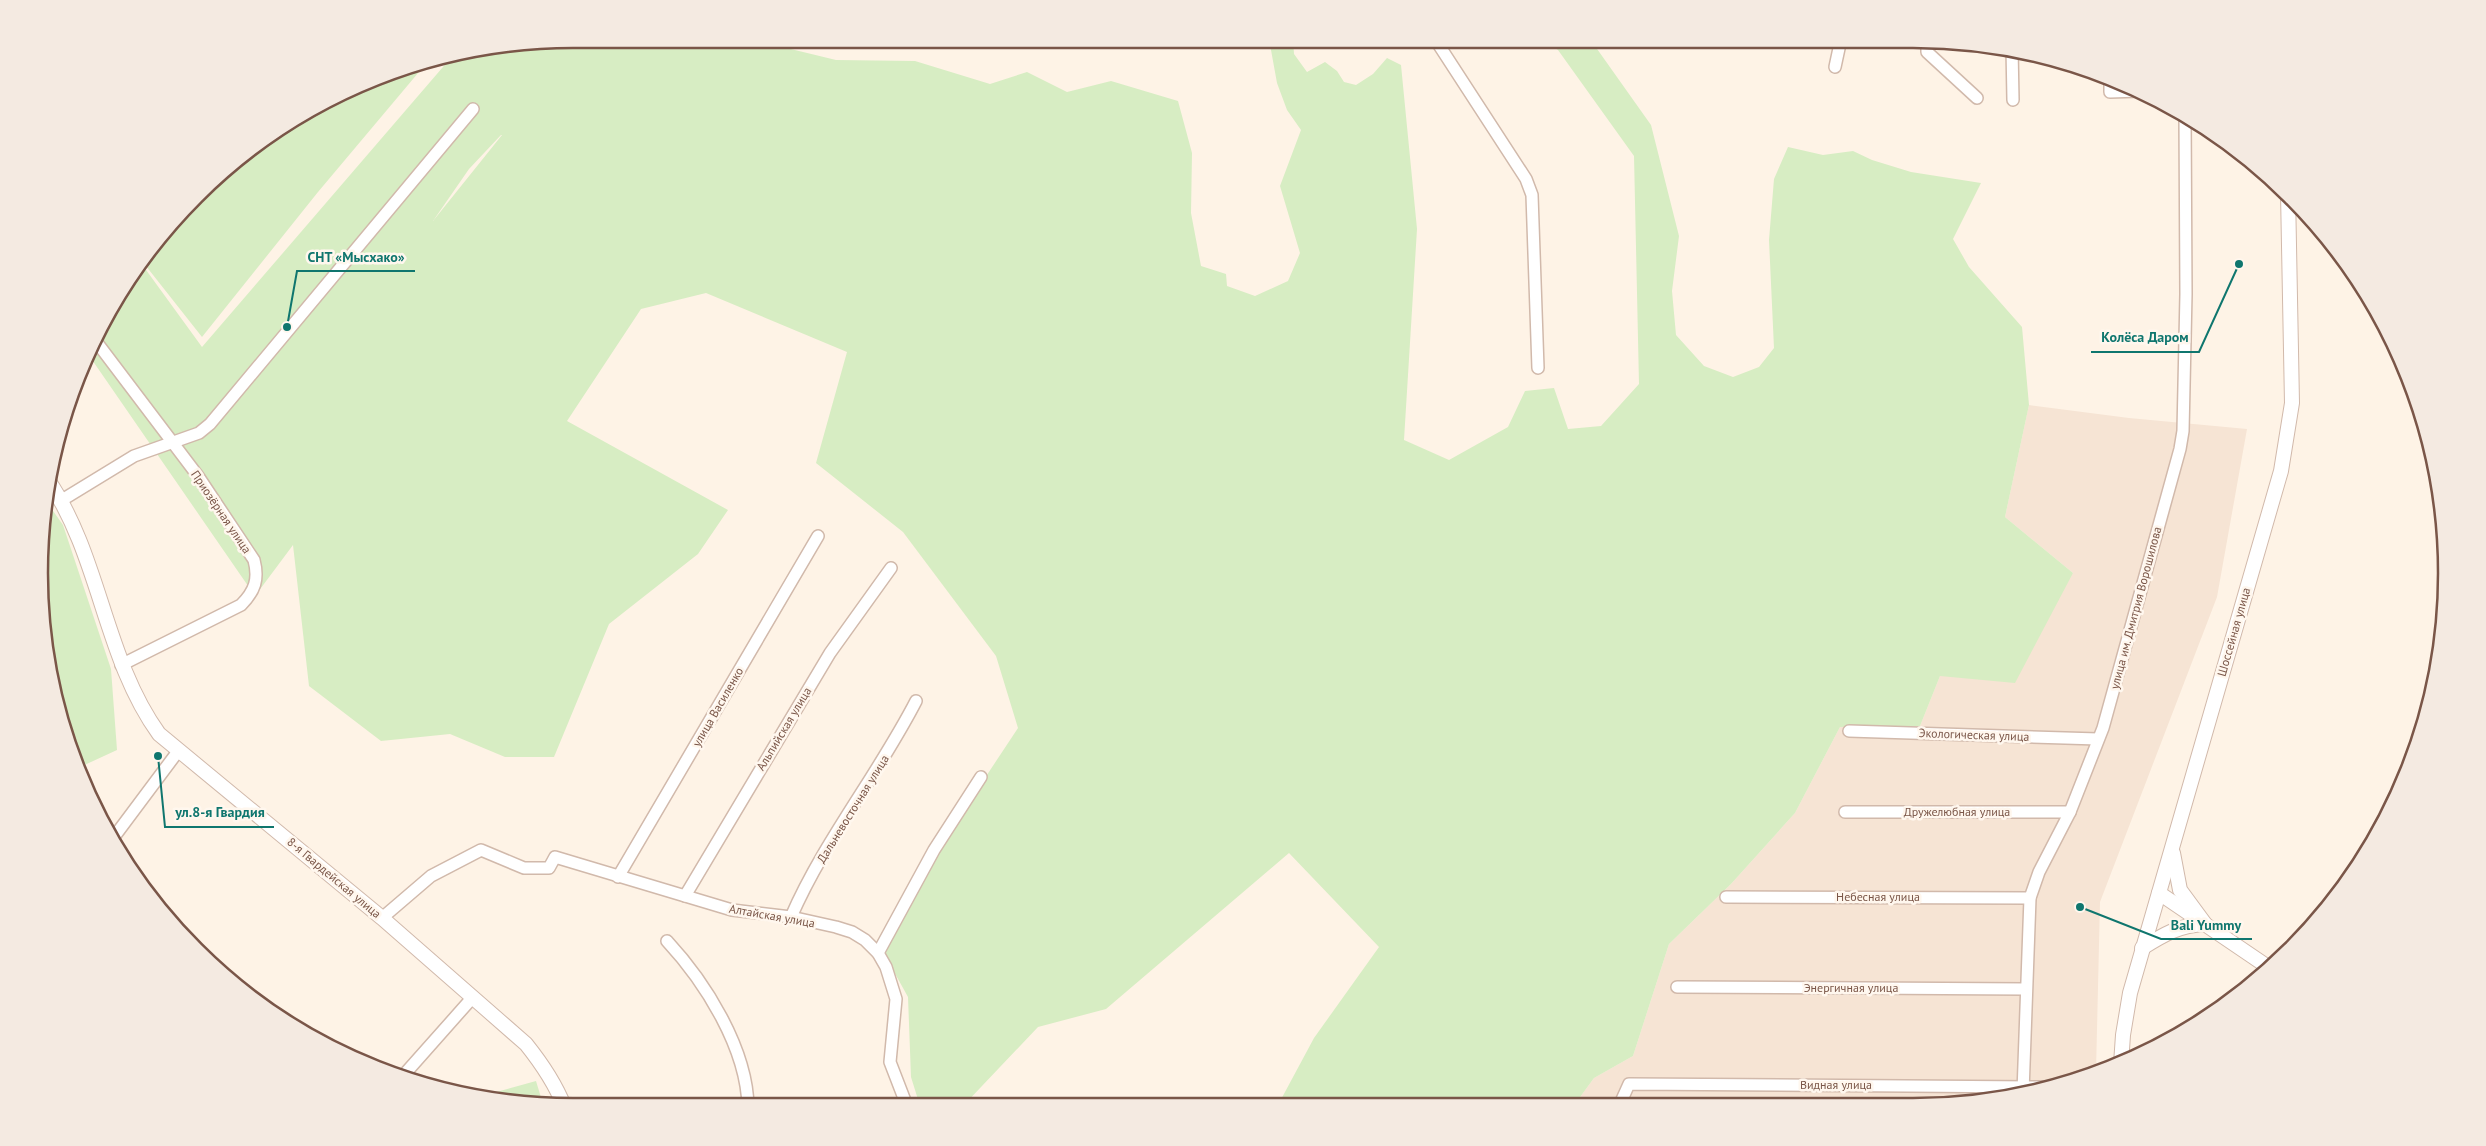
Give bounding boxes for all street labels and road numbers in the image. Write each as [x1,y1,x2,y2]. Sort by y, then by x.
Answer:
street label: Приозёрная улица [188,467,255,556]
street label: улица им. Дмитрия Ворошилова [2107,525,2164,691]
street label: Шоссейная улица [2214,586,2253,678]
street label: улица Василенко [689,664,746,749]
street label: Альпийская улица [753,684,814,773]
street label: Экологическая улица [1918,725,2030,744]
street label: Дальневосточная улица [813,752,892,866]
street label: Дружелюбная улица [1904,804,2010,819]
street label: 8-я Гвардейская улица [284,834,384,921]
street label: Небесная улица [1836,889,1920,904]
street label: Алтайская улица [728,901,816,930]
street label: Энергичная улица [1804,980,1898,995]
street label: Видная улица [1800,1077,1872,1092]

